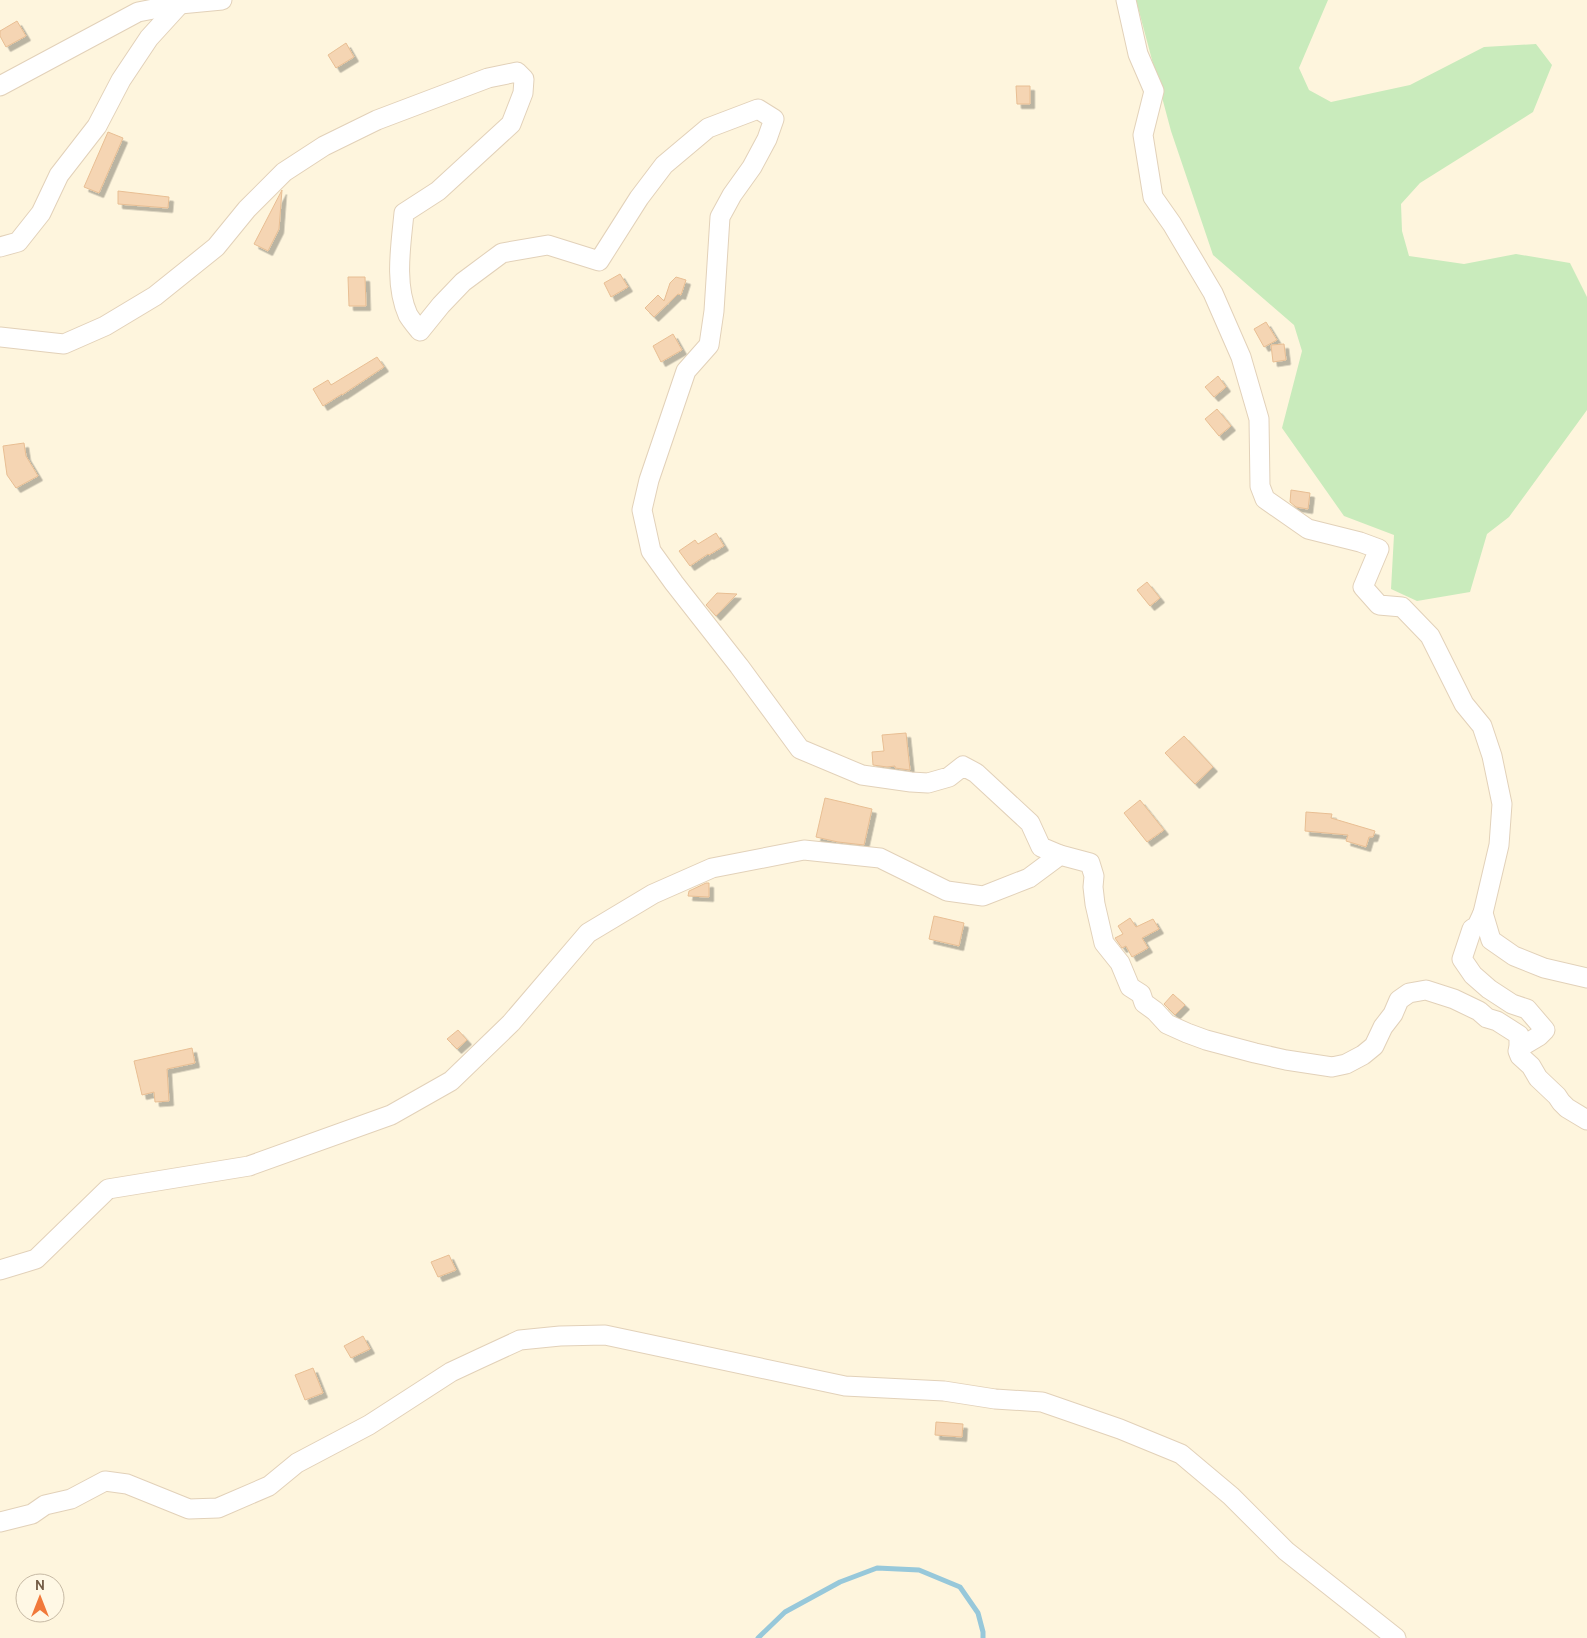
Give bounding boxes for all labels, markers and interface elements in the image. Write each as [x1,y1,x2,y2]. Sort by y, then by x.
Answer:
north arrow [15,1573,65,1623]
text: N [35,1576,45,1594]

